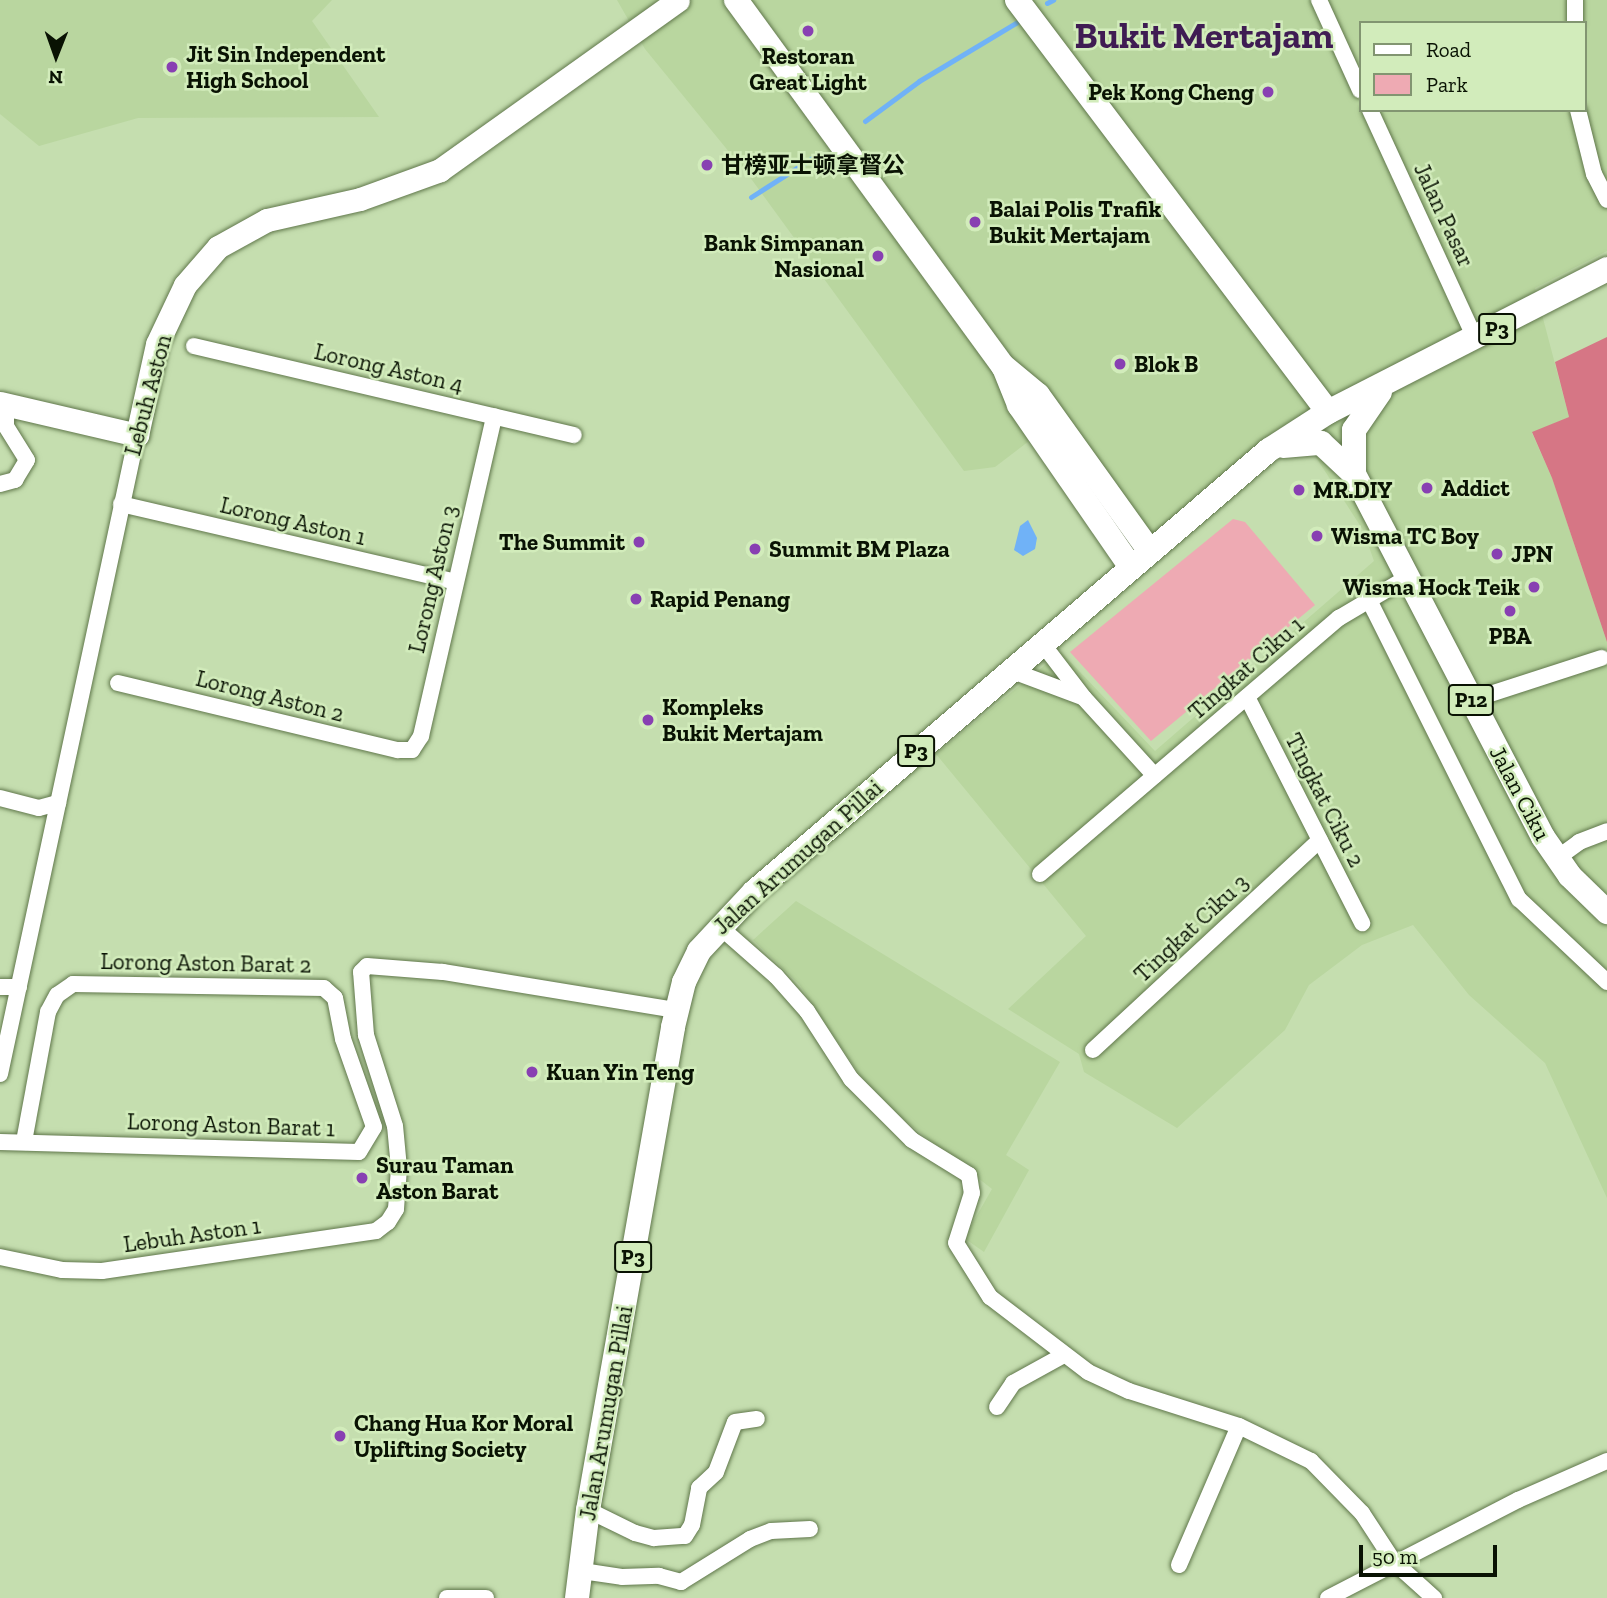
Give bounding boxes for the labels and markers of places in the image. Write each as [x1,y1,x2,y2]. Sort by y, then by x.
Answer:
marker: Restoran Great Light [800,23,816,39]
place label: Jit Sin Independent High School [186,40,385,94]
place label: Restoran Great Light [749,42,867,96]
marker: Jit Sin Independent High School [164,59,180,75]
place label: Pek Kong Cheng [1088,78,1254,106]
marker: Pek Kong Cheng [1260,84,1276,100]
place label: 甘榜亚士顿拿督公 [721,151,905,179]
marker: 甘榜亚士顿拿督公 [699,157,715,173]
place label: Balai Polis Trafik Bukit Mertajam [989,195,1161,249]
marker: Balai Polis Trafik Bukit Mertajam [967,214,983,230]
place label: Bank Simpanan Nasional [704,229,864,283]
marker: Bank Simpanan Nasional [870,248,886,264]
place label: Blok B [1134,350,1198,378]
marker: Blok B [1112,356,1128,372]
place label: Addict [1441,474,1510,502]
place label: MR.DIY [1313,476,1392,504]
marker: Addict [1419,480,1435,496]
marker: MR.DIY [1291,482,1307,498]
place label: Wisma TC Boy [1331,522,1479,550]
place label: The Summit [499,528,625,556]
marker: Wisma TC Boy [1309,528,1325,544]
marker: The Summit [631,534,647,550]
place label: Summit BM Plaza [769,535,950,563]
place label: JPN [1511,540,1553,568]
marker: Summit BM Plaza [747,541,763,557]
marker: JPN [1489,546,1505,562]
place label: Wisma Hock Teik [1343,573,1520,601]
marker: Wisma Hock Teik [1526,579,1542,595]
place label: Rapid Penang [650,585,790,613]
marker: Rapid Penang [628,591,644,607]
marker: PBA [1502,603,1518,619]
place label: PBA [1488,622,1532,650]
place label: Kompleks Bukit Mertajam [662,693,823,747]
marker: Kompleks Bukit Mertajam [640,712,656,728]
place label: Kuan Yin Teng [546,1058,695,1086]
marker: Kuan Yin Teng [524,1064,540,1080]
place label: Surau Taman Aston Barat [376,1151,514,1205]
marker: Surau Taman Aston Barat [354,1170,370,1186]
place label: Chang Hua Kor Moral Uplifting Society [354,1409,574,1463]
marker: Chang Hua Kor Moral Uplifting Society [332,1428,348,1444]

